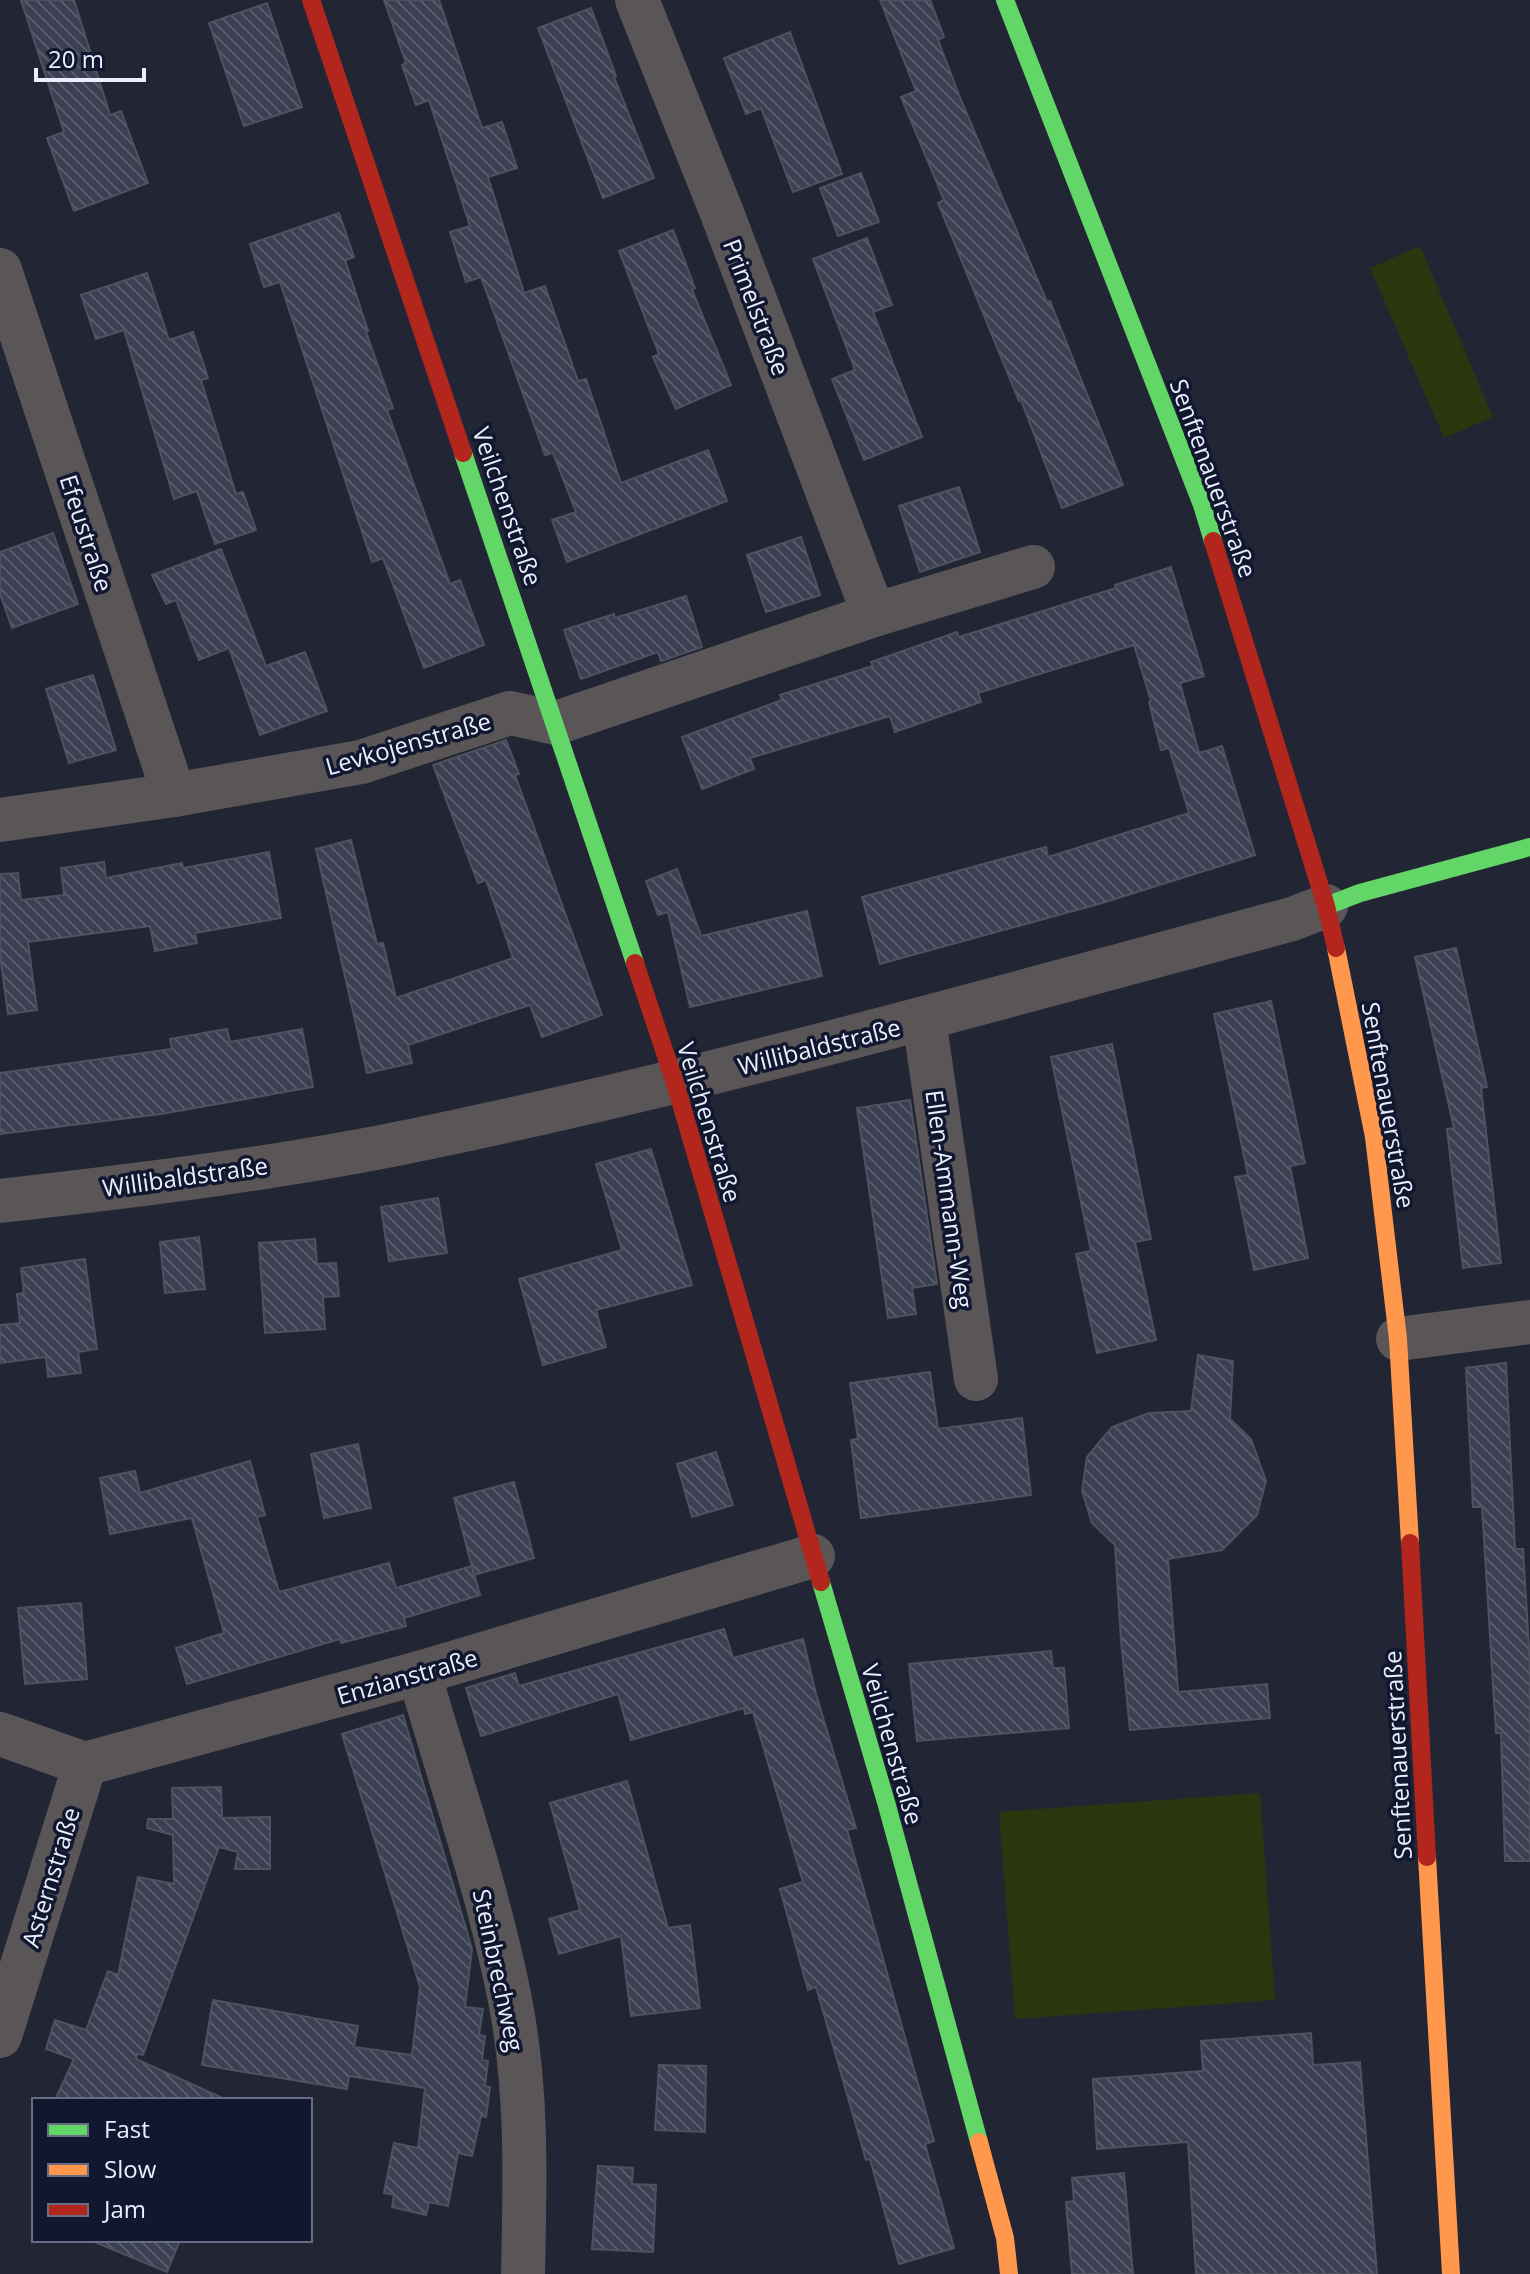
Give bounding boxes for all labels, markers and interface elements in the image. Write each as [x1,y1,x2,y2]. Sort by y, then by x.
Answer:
scale bar [36,32,144,82]
text: 20 m [48,42,104,75]
street label: Primelstraße [716,234,798,380]
street label: Senftenauerstraße [1163,374,1265,582]
street label: Veilchenstraße [465,422,551,590]
street label: Efeustraße [53,470,121,596]
street label: Levkojenstraße [321,704,495,782]
street label: Senftenauerstraße [1355,999,1423,1211]
street label: Willibaldstraße [734,1010,904,1082]
street label: Veilchenstraße [670,1038,750,1206]
street label: Ellen-Ammann-Weg [918,1088,982,1310]
street label: Willibaldstraße [100,1148,270,1204]
street label: Enzianstraße [333,1640,481,1712]
street label: Senftenauerstraße [1375,1650,1419,1860]
street label: Veilchenstraße [854,1660,932,1828]
street label: Asternstraße [13,1803,87,1951]
street label: Steinbrechweg [466,1886,532,2054]
legend [32,2098,312,2242]
text: Fast [104,2112,150,2145]
text: Slow [104,2152,157,2185]
text: Jam [102,2192,146,2225]

